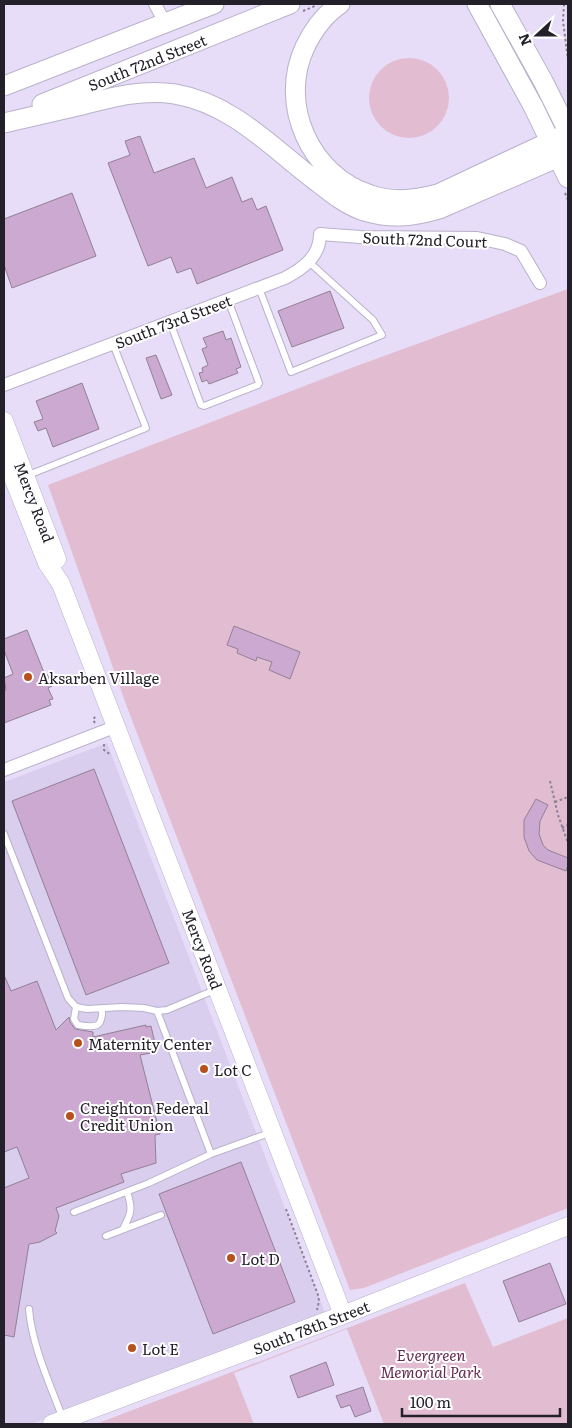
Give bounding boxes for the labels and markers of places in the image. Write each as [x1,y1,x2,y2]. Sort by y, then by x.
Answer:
place label: Aksarben Village [38,666,159,689]
marker: Aksarben Village [22,671,34,683]
place label: Maternity Center [88,1032,212,1055]
marker: Maternity Center [72,1037,84,1049]
place label: Lot C [214,1058,252,1081]
marker: Lot C [198,1063,210,1075]
place label: Creighton Federal Credit Union [80,1096,209,1136]
marker: Creighton Federal Credit Union [64,1110,76,1122]
place label: Lot D [241,1247,280,1270]
marker: Lot D [225,1252,237,1264]
place label: Lot E [142,1337,179,1360]
marker: Lot E [126,1342,138,1354]

